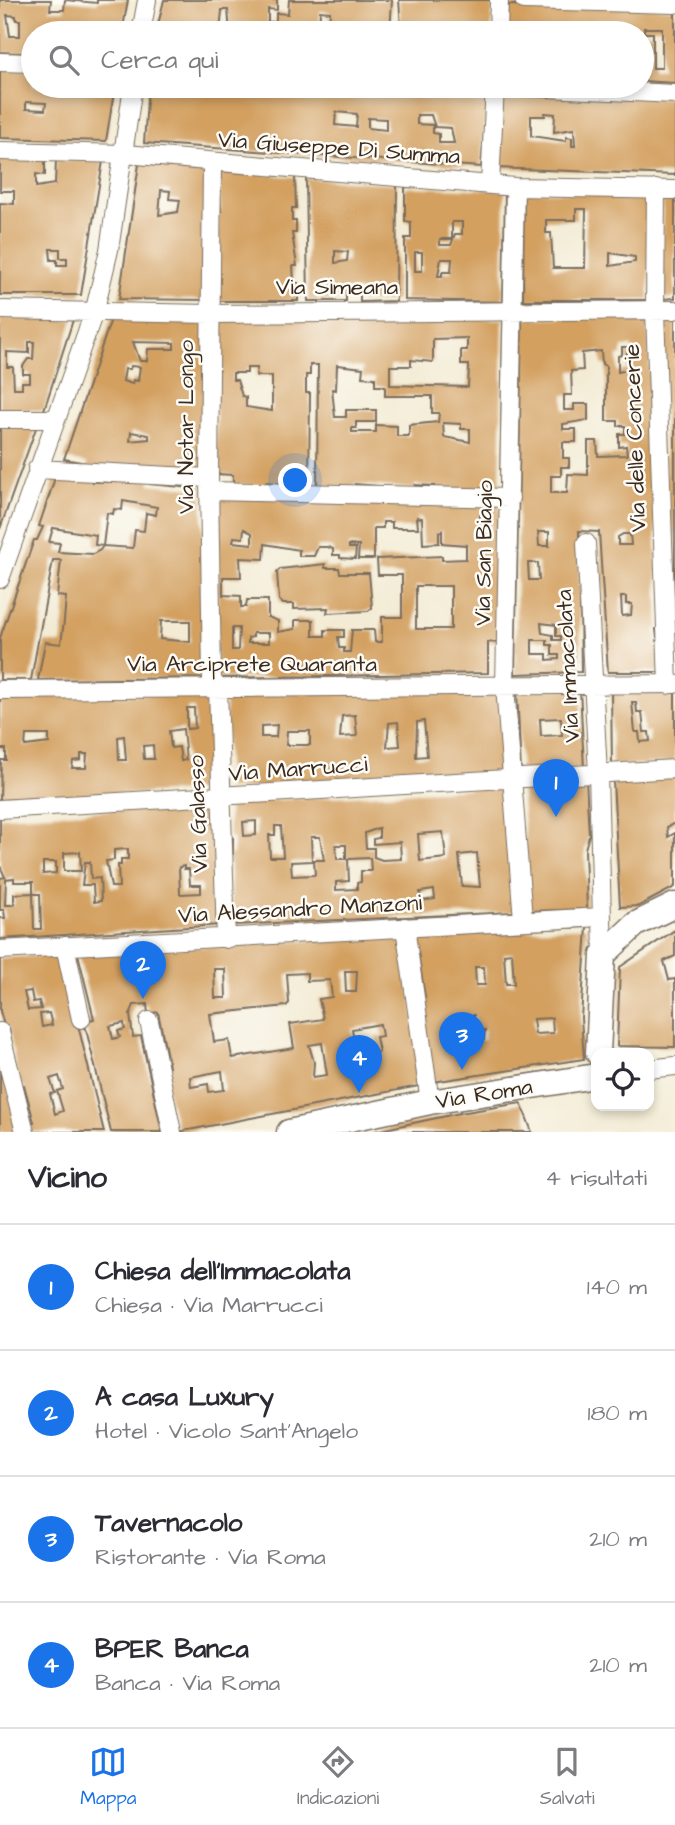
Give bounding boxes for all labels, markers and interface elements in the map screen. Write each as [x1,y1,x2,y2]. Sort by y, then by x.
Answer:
search box [21,21,654,98]
icon: search [45,41,83,79]
text: Cerca qui [101,42,218,78]
street label: Via Giuseppe Di Summa [217,124,461,172]
street label: Via Simeana [276,271,398,303]
street label: Via Notar Longo [170,340,203,514]
street label: Via delle Concerie [616,343,654,533]
your location [278,463,312,497]
street label: Via San Biagio [467,480,502,626]
street label: Via Immacolata [548,588,588,744]
street label: Via Arciprete Quaranta [127,648,377,680]
street label: Via Marrucci [227,748,369,790]
street label: Via Galasso [180,755,216,873]
pin: 1 [533,759,579,817]
street label: Via Alessandro Manzoni [177,887,423,931]
pin: 2 [120,941,166,999]
pin: 3 [439,1012,485,1070]
pin: 4 [336,1035,382,1093]
map controls [591,1048,654,1111]
button: locate [591,1048,654,1111]
street label: Via Roma [433,1071,535,1117]
text: Vicino [28,1157,107,1199]
text: 4 risultati [545,1162,647,1194]
text: Chiesa dell'Immacolata [95,1253,351,1289]
text: 1 [50,1271,52,1303]
text: 140 m [587,1271,647,1303]
text: Chiesa · Via Marrucci [95,1289,323,1321]
text: A casa Luxury [95,1379,274,1415]
text: 2 [44,1397,58,1429]
text: 180 m [588,1397,647,1429]
text: Hotel · Vicolo Sant'Angelo [95,1415,358,1447]
text: Tavernacolo [95,1505,242,1541]
text: 3 [45,1523,57,1555]
text: 210 m [589,1523,647,1555]
text: Ristorante · Via Roma [95,1541,326,1573]
text: BPER Banca [95,1631,249,1667]
text: 4 [43,1649,59,1681]
text: 210 m [589,1649,647,1681]
text: Banca · Via Roma [95,1667,280,1699]
tab: Mappa [80,1743,137,1812]
tab: Indicazioni [297,1743,379,1812]
tab: Salvati [540,1743,595,1812]

